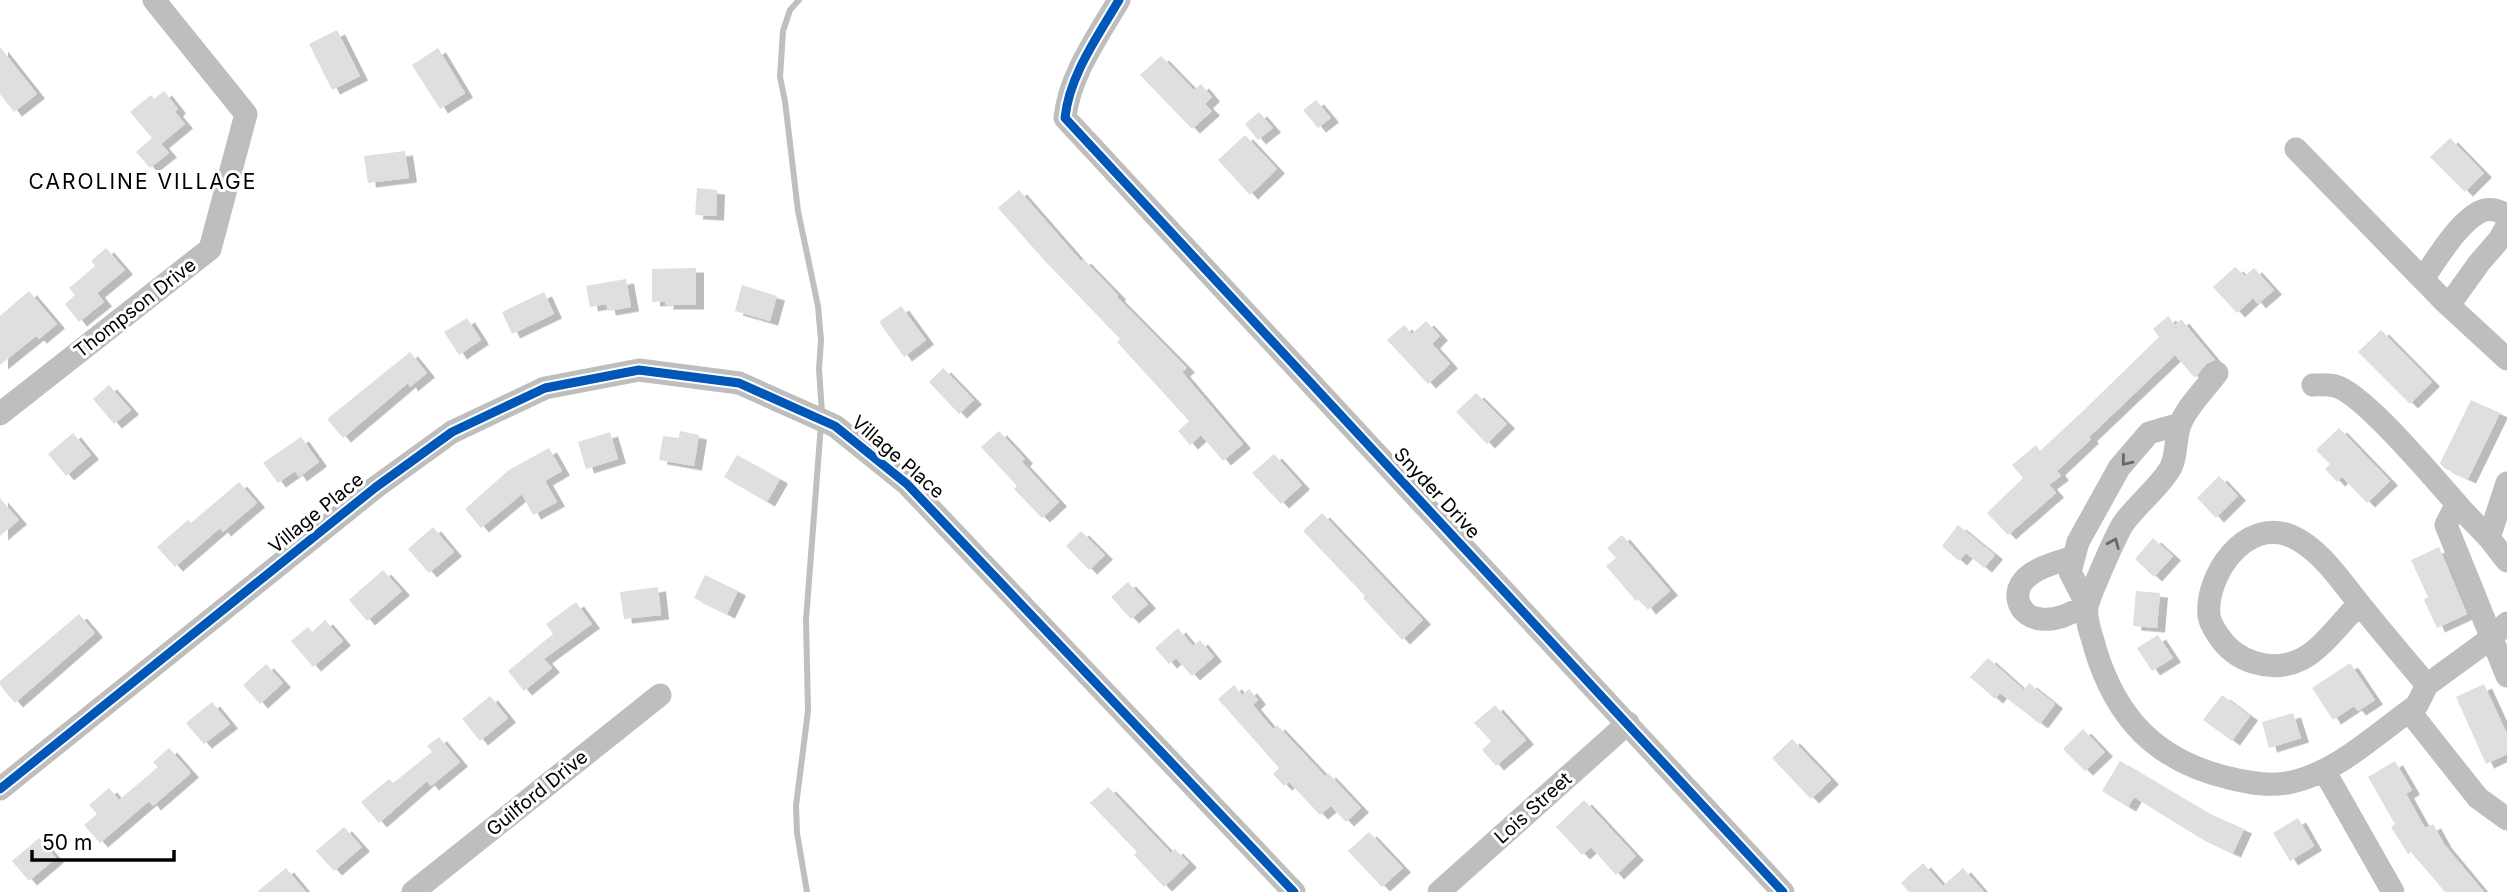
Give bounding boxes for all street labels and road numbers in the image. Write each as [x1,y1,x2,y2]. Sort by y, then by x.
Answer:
street label: Thompson Drive [69,253,201,363]
street label: Village Place [847,411,949,503]
street label: Snyder Drive [1389,443,1485,543]
street label: Village Place [264,468,368,558]
street label: Guilford Drive [482,745,592,841]
street label: Lois Street [1490,767,1576,849]

